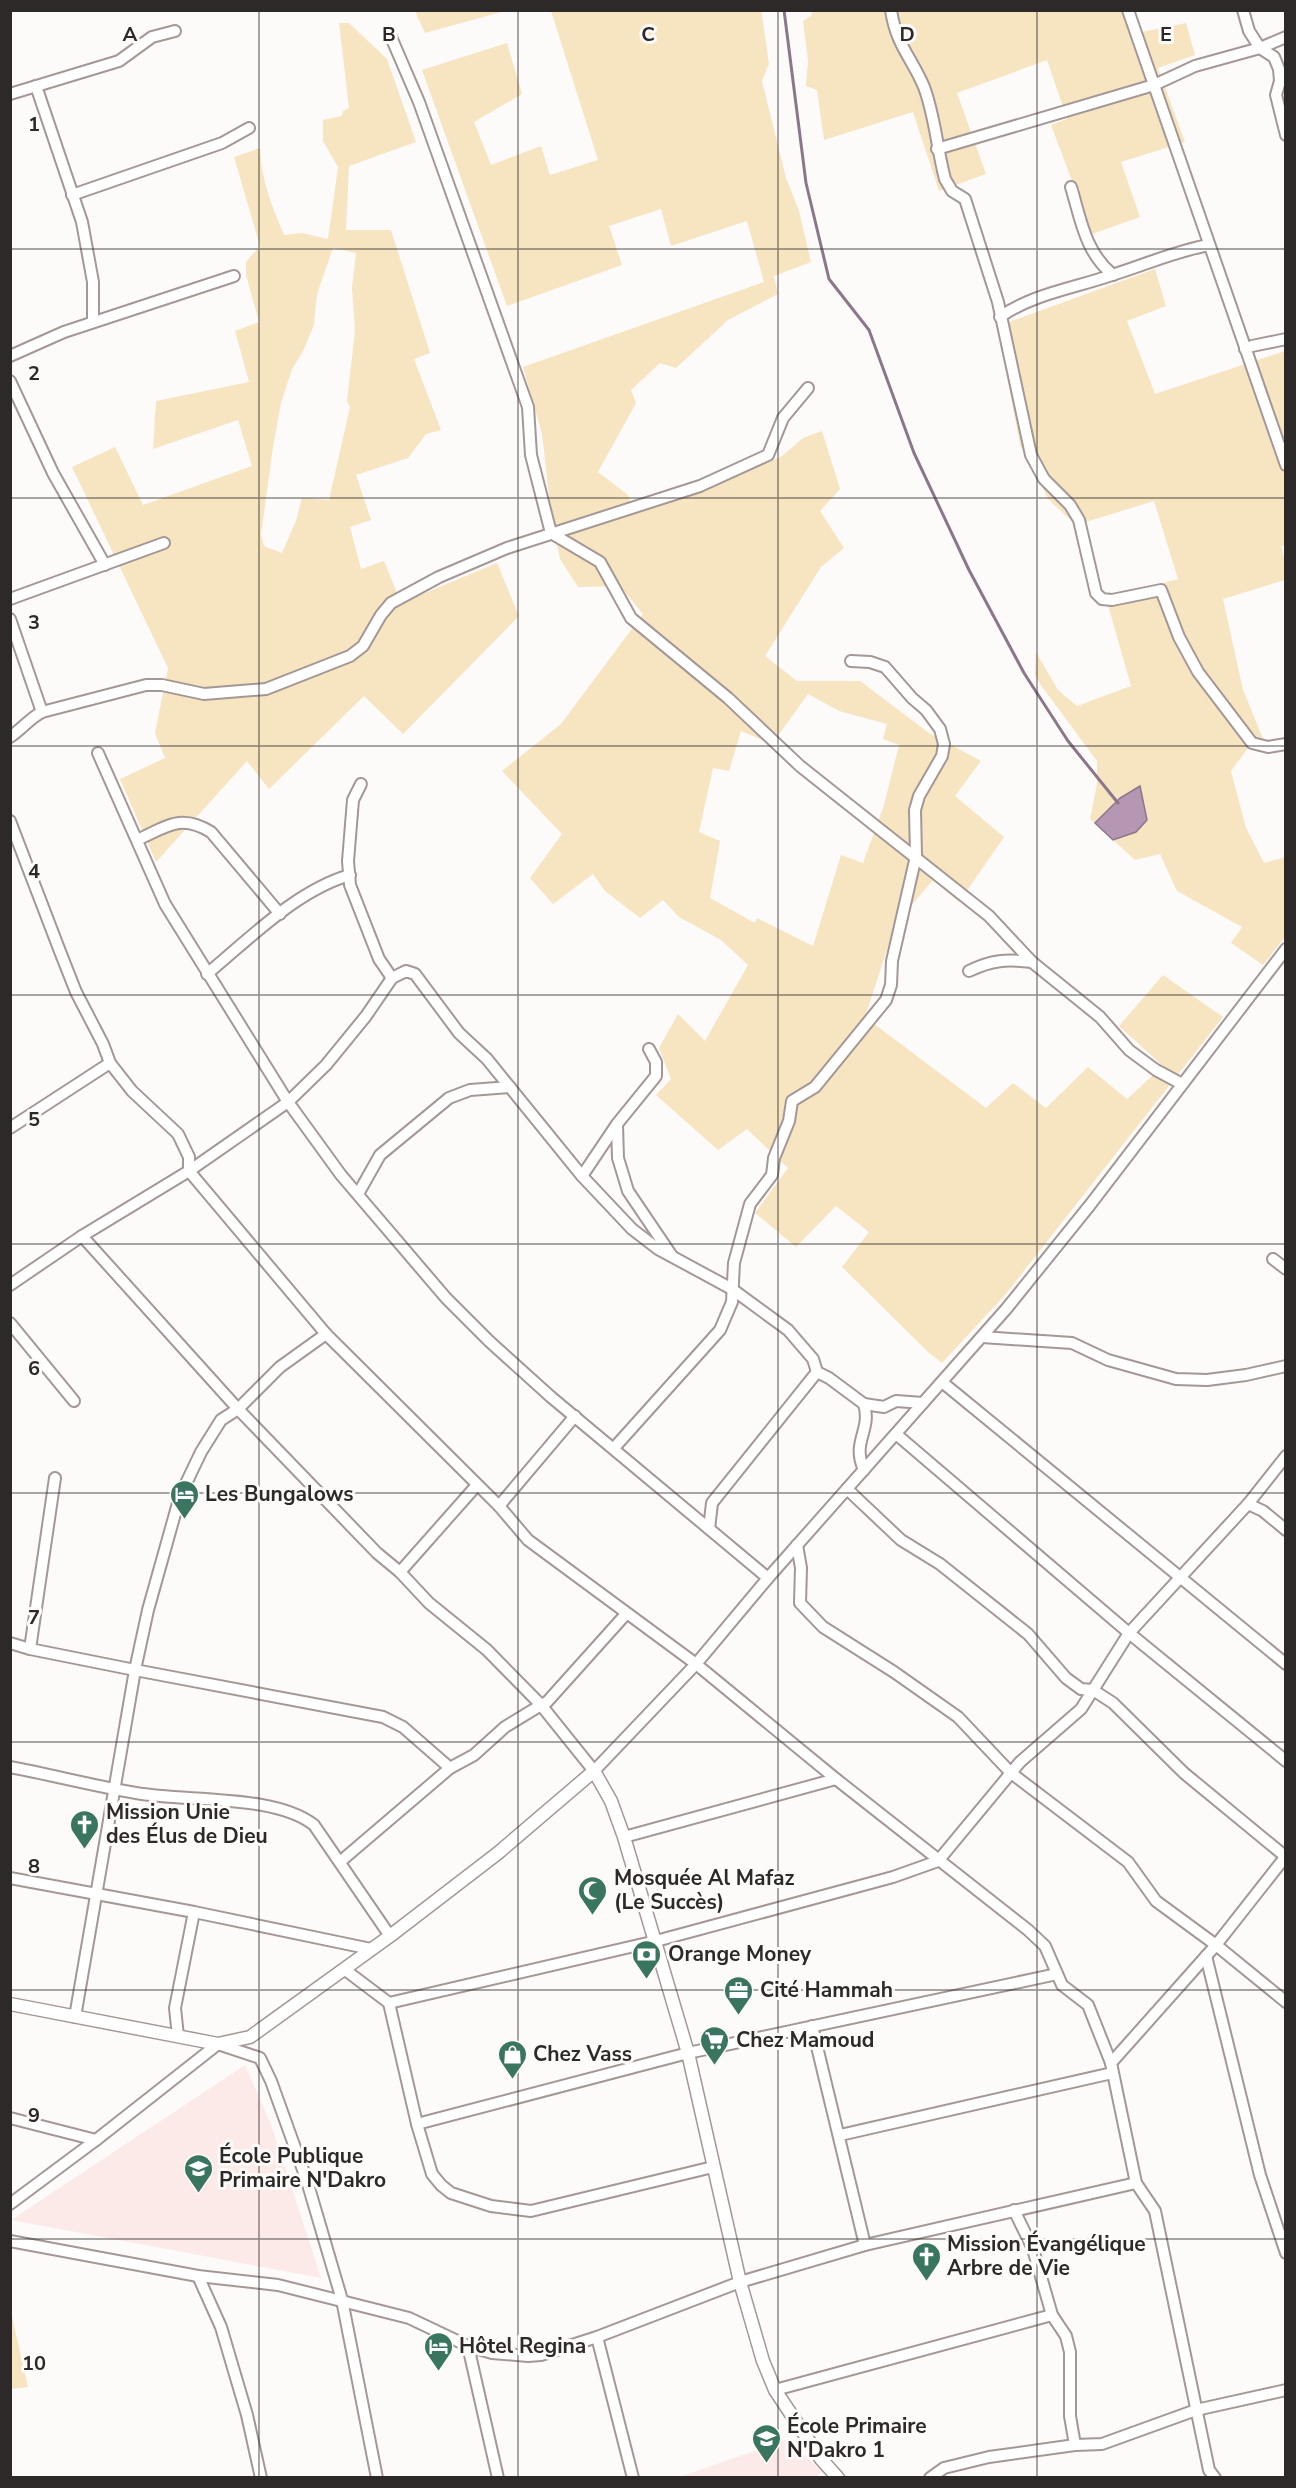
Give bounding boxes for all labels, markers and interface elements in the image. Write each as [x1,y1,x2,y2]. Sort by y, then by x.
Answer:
text: A [123,21,138,48]
text: B [382,21,396,48]
text: C [641,21,655,48]
text: D [899,21,915,48]
text: E [1160,21,1172,48]
text: 1 [28,111,40,138]
text: 2 [28,360,40,387]
text: 3 [28,609,40,636]
text: 4 [28,858,40,885]
text: 5 [28,1106,40,1133]
text: 6 [28,1355,40,1382]
hotel icon: Les Bungalows [168,1478,200,1520]
place label: Les Bungalows [205,1480,354,1508]
text: 7 [28,1604,40,1631]
place label: Mission Unie des Élus de Dieu [106,1798,268,1850]
church icon: Mission Unie des Élus de Dieu [69,1808,101,1850]
text: 8 [28,1853,40,1880]
place label: Mosquée Al Mafaz (Le Succès) [614,1864,794,1916]
mosque icon: Mosquée Al Mafaz (Le Succès) [577,1874,609,1916]
bank icon: Orange Money [631,1938,663,1980]
place label: Orange Money [668,1940,812,1968]
office icon: Cité Hammah [723,1974,755,2016]
place label: Cité Hammah [760,1976,893,2004]
supermarket icon: Chez Mamoud [699,2024,731,2066]
place label: Chez Mamoud [736,2026,874,2054]
shop icon: Chez Vass [496,2038,528,2080]
place label: Chez Vass [533,2040,632,2068]
text: 9 [28,2102,40,2129]
place label: École Publique Primaire N'Dakro [219,2142,386,2194]
school or university icon: École Publique Primaire N'Dakro [182,2152,214,2194]
place label: Mission Évangélique Arbre de Vie [947,2230,1146,2282]
church icon: Mission Évangélique Arbre de Vie [910,2240,942,2282]
hotel icon: Hôtel Regina [422,2330,454,2372]
place label: Hôtel Regina [459,2332,586,2360]
text: 10 [22,2350,46,2377]
place label: École Primaire N'Dakro 1 [787,2412,927,2464]
school or university icon: École Primaire N'Dakro 1 [750,2422,782,2464]

